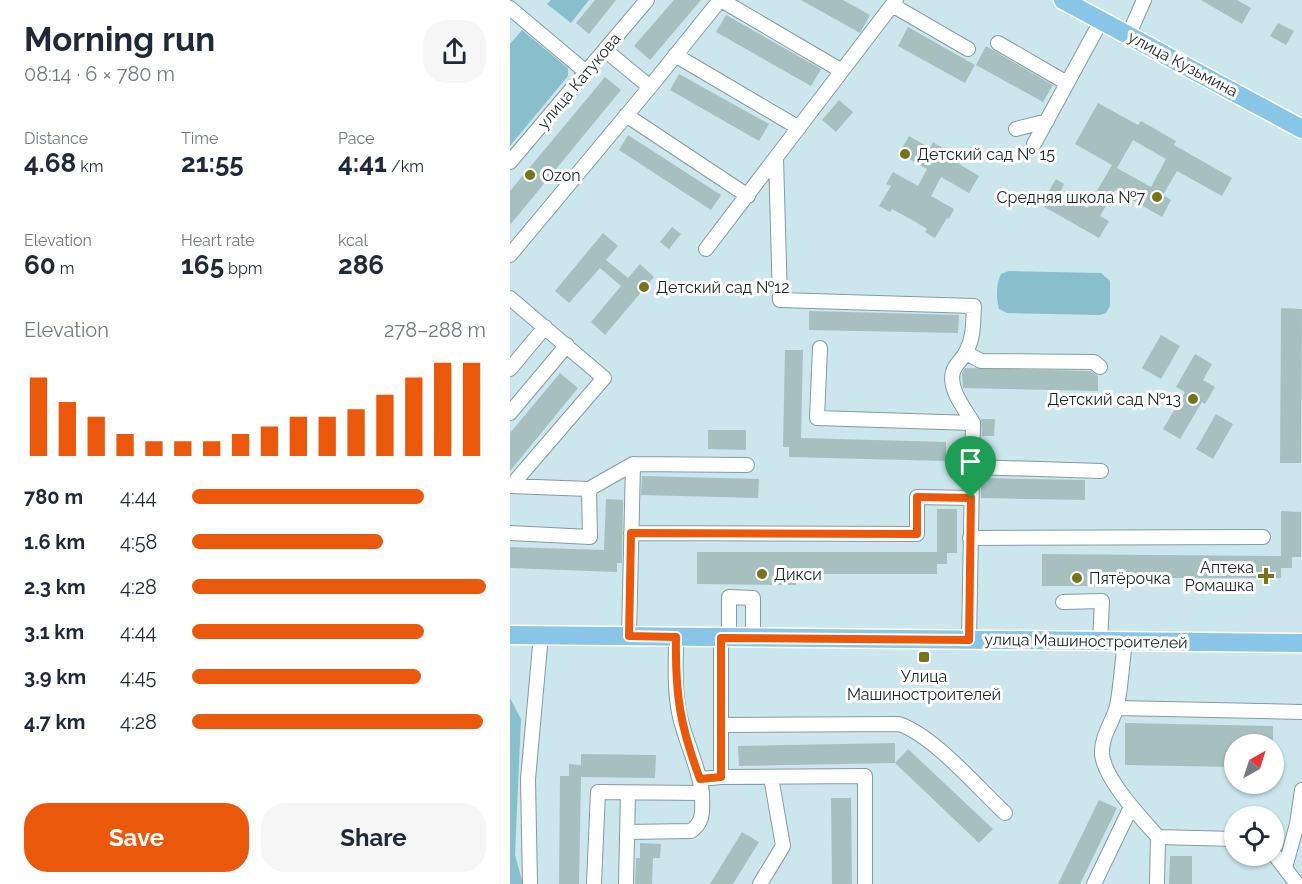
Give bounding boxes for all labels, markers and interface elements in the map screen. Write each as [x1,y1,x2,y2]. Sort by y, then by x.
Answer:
text: Morning run [24,20,215,59]
button: share [423,20,486,83]
street label: улица Кузьмина [1125,27,1241,101]
street label: улица Катукова [533,29,625,133]
text: 08:14 · 6 × 780 m [24,62,175,86]
text: Distance [24,129,88,148]
text: Time [181,129,218,148]
text: Pace [338,129,375,148]
place label: Детский сад № 15 [917,145,1055,164]
marker: Детский сад № 15 [898,147,912,161]
text: 4.68 [24,148,76,178]
text: 21:55 [181,148,244,178]
text: 4:41 [338,148,387,178]
text: km [76,157,103,176]
text: /km [387,157,424,176]
place label: Ozon [542,166,581,185]
marker: Ozon [523,168,537,182]
place label: Средняя школа №7 [997,188,1145,207]
marker: Средняя школа №7 [1150,190,1164,204]
text: Elevation [24,231,92,250]
text: Heart rate [181,231,255,250]
text: kcal [338,231,368,250]
text: 60 [24,250,56,280]
text: 165 [181,250,224,280]
text: 286 [338,250,384,280]
text: m [56,259,75,278]
text: bpm [224,259,263,278]
place label: Детский сад №12 [656,278,790,297]
marker: Детский сад №12 [637,280,651,294]
text: Elevation [24,318,109,342]
text: 278–288 m [384,318,486,342]
place label: Детский сад №13 [1047,390,1181,409]
marker: Детский сад №13 [1186,392,1200,406]
pin [945,436,996,498]
icon: arrive [954,445,987,478]
text: 780 m [24,485,83,509]
text: 4:44 [120,485,157,509]
text: 1.6 km [24,530,85,554]
text: 4:58 [120,530,157,554]
place label: Аптека Ромашка [1185,558,1254,595]
place label: Дикси [774,565,822,584]
marker: Дикси [755,567,769,581]
place label: Пятёрочка [1089,569,1170,588]
marker: Аптека Ромашка [1259,569,1273,583]
marker: Пятёрочка [1070,571,1084,585]
text: 2.3 km [24,575,86,599]
text: 4:28 [120,575,157,599]
text: 3.1 km [24,620,84,644]
text: 4:44 [120,620,157,644]
street label: улица Машиностроителей [984,630,1188,652]
marker: Улица Машиностроителей [917,650,931,664]
text: 3.9 km [24,665,86,689]
text: 4:45 [120,665,157,689]
place label: Улица Машиностроителей [847,667,1001,704]
text: 4.7 km [24,710,85,734]
text: 4:28 [120,710,157,734]
north arrow [1224,734,1284,794]
map controls [1224,734,1284,866]
button: Save [24,803,249,872]
button: Share [261,803,486,872]
button: locate [1224,806,1284,866]

